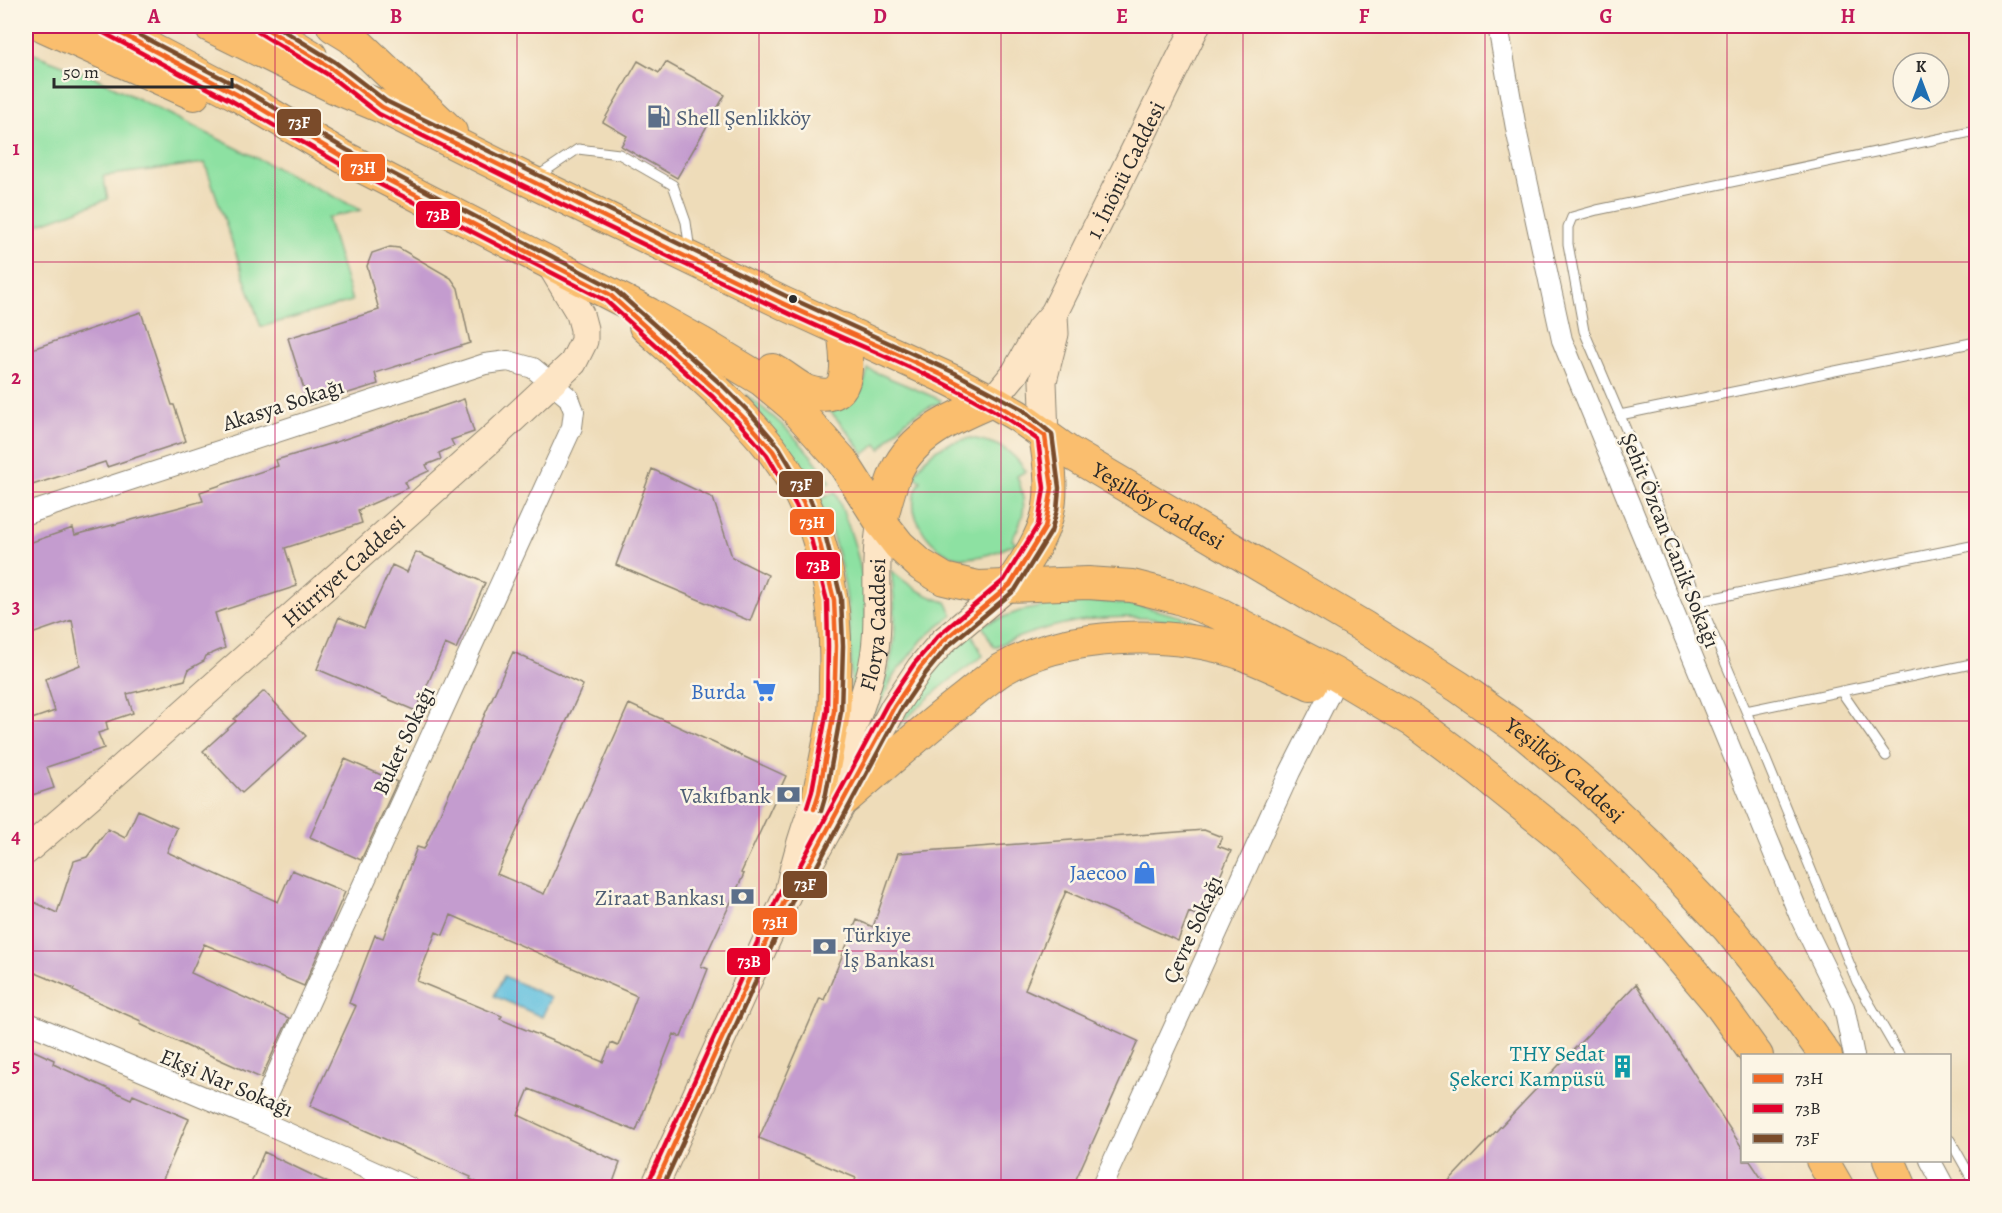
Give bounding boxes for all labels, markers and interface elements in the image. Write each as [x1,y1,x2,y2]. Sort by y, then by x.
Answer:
text: A [147,3,161,30]
text: B [390,3,402,30]
text: C [632,3,644,30]
text: D [873,3,887,30]
text: E [1116,3,1128,30]
text: F [1359,3,1370,30]
text: G [1599,3,1613,30]
text: H [1841,3,1856,30]
scale bar [54,51,232,89]
north arrow [1891,51,1951,111]
text: K [1916,56,1927,78]
text: 50 m [63,60,99,84]
street label: 1. İnönü Caddesi [1079,96,1172,244]
place label: Shell Şenlikköy [676,103,811,133]
fuel station icon: Shell Şenlikköy [645,104,671,130]
line badge: 73F [276,108,322,137]
text: 73F [288,112,311,134]
text: 1 [12,135,20,162]
line badge: 73H [340,153,386,182]
text: 73H [350,157,376,179]
line badge: 73B [415,200,461,229]
text: 73B [426,204,450,226]
unlabelled marker [787,293,799,305]
text: 2 [11,364,21,391]
street label: Akasya Sokağı [218,371,348,439]
street label: Şehit Özcan Canik Sokağı [1613,428,1727,652]
street label: Yeşilköy Caddesi [1085,455,1230,557]
line badge: 73F [778,470,824,498]
text: 73F [790,474,813,496]
line badge: 73H [789,508,835,536]
street label: Hürriyet Caddesi [276,509,412,634]
text: 73H [799,512,825,534]
line badge: 73B [795,551,841,580]
text: 73B [806,555,830,577]
street label: Florya Caddesi [852,558,893,695]
text: 3 [12,593,20,620]
place label: Burda [691,677,747,707]
supermarket icon: Burda [751,678,777,704]
street label: Buket Sokağı [366,681,442,800]
street label: Yeşilköy Caddesi [1498,710,1631,830]
place label: Vakıfbank [679,781,771,811]
bank icon: Vakıfbank [776,782,802,808]
text: 4 [11,823,21,850]
place label: Jaecoo [1069,858,1127,888]
shop icon: Jaecoo [1132,859,1158,885]
line badge: 73F [782,870,828,899]
street label: Çevre Sokağı [1156,871,1230,988]
text: 73F [794,874,817,896]
place label: Ziraat Bankası [595,883,725,913]
bank icon: Ziraat Bankası [730,884,756,910]
line badge: 73H [752,907,798,936]
text: 73H [762,912,788,934]
place label: Türkiye İş Bankası [843,920,935,975]
bank icon: Türkiye İş Bankası [812,934,838,960]
line badge: 73B [726,947,771,976]
text: 73B [737,951,761,973]
place label: THY Sedat Şekerci Kampüsü [1449,1039,1605,1094]
street label: Ekşi Nar Sokağı [155,1041,298,1124]
text: 5 [12,1052,20,1079]
building icon: THY Sedat Şekerci Kampüsü [1610,1053,1636,1079]
legend [1741,1054,1951,1162]
text: 73H [1795,1066,1824,1090]
text: 73B [1795,1096,1821,1120]
text: 73F [1795,1126,1819,1150]

